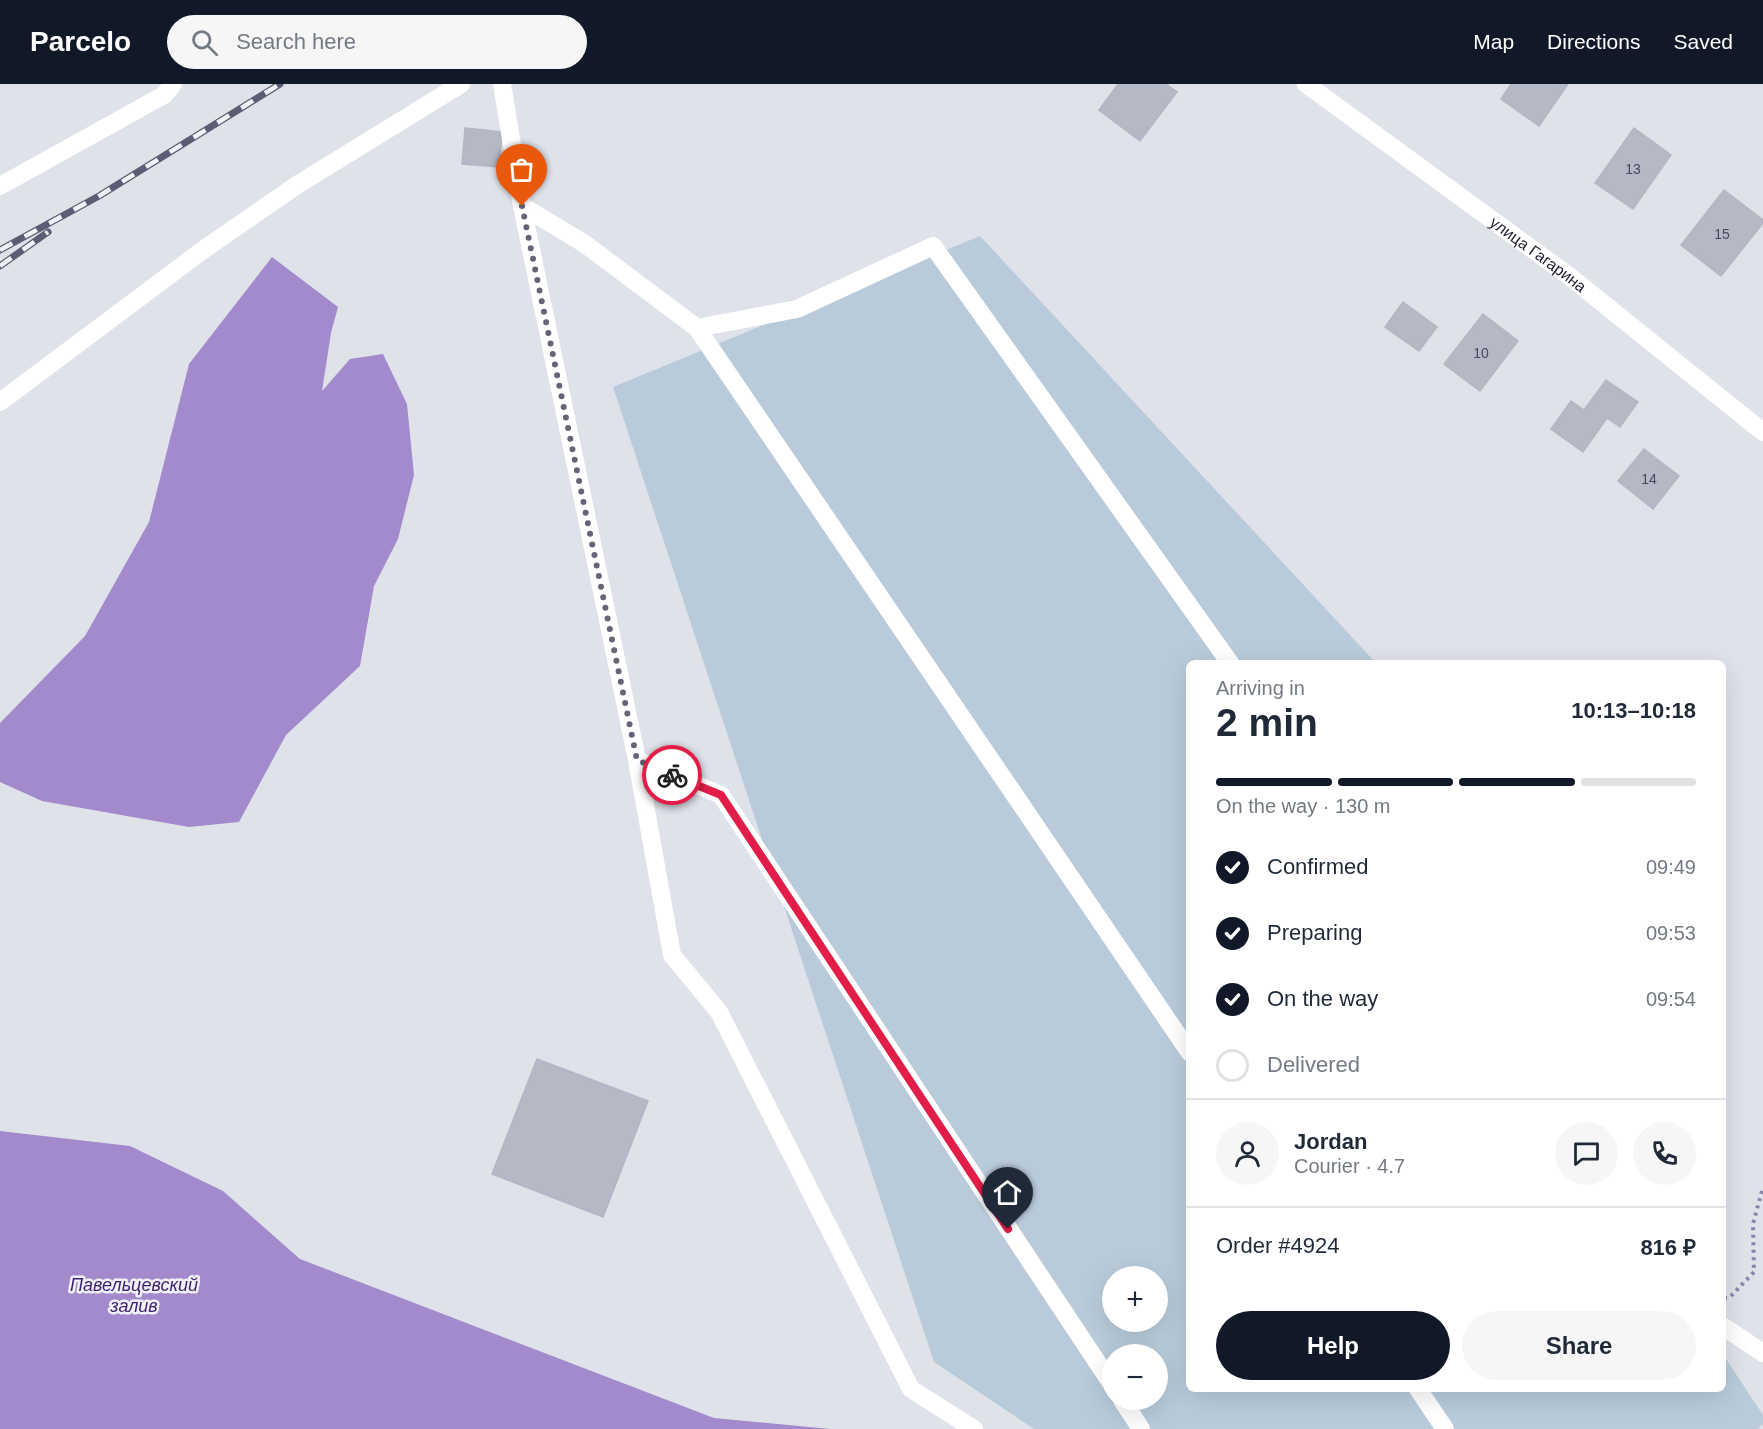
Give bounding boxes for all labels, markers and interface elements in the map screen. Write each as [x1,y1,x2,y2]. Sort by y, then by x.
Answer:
search box [167,15,587,69]
text: Parcelo [30,26,131,57]
icon: search [188,26,221,59]
text: Search here [236,29,356,54]
text: Map [1473,30,1514,53]
text: Directions [1547,30,1640,53]
text: Saved [1673,30,1733,53]
pin [496,144,547,206]
icon: bag [505,153,538,186]
house number: 13 [1625,161,1641,177]
street label: улица Гагарина [1487,213,1590,296]
house number: 15 [1714,226,1730,242]
house number: 10 [1473,345,1489,361]
house number: 14 [1641,471,1657,487]
text: Arriving in [1216,677,1305,699]
text: 10:13–10:18 [1571,698,1696,723]
text: 2 min [1216,701,1318,744]
courier [642,745,702,805]
icon: bike [656,759,689,792]
text: On the way · 130 m [1216,795,1391,817]
icon: check [1216,851,1249,884]
text: Confirmed [1267,854,1368,879]
text: 09:49 [1646,856,1696,878]
icon: check [1216,917,1249,950]
text: Preparing [1267,920,1362,945]
text: 09:53 [1646,922,1696,944]
icon: check [1216,983,1249,1016]
text: On the way [1267,986,1378,1011]
text: 09:54 [1646,988,1696,1010]
text: Delivered [1267,1052,1360,1077]
button: person [1216,1122,1279,1185]
button: chat [1555,1122,1618,1185]
button: phone [1633,1122,1696,1185]
text: Jordan [1294,1129,1367,1154]
text: Courier · 4.7 [1294,1155,1405,1177]
pin [982,1167,1033,1229]
icon: home [991,1176,1024,1209]
text: Order #4924 [1216,1233,1340,1258]
text: 816 ₽ [1640,1235,1696,1260]
map controls [1102,1266,1168,1410]
button: + [1102,1266,1168,1332]
water label: Павельцевский залив [70,1275,198,1316]
button: Help [1216,1311,1450,1380]
button: Share [1462,1311,1696,1380]
button: − [1102,1344,1168,1410]

